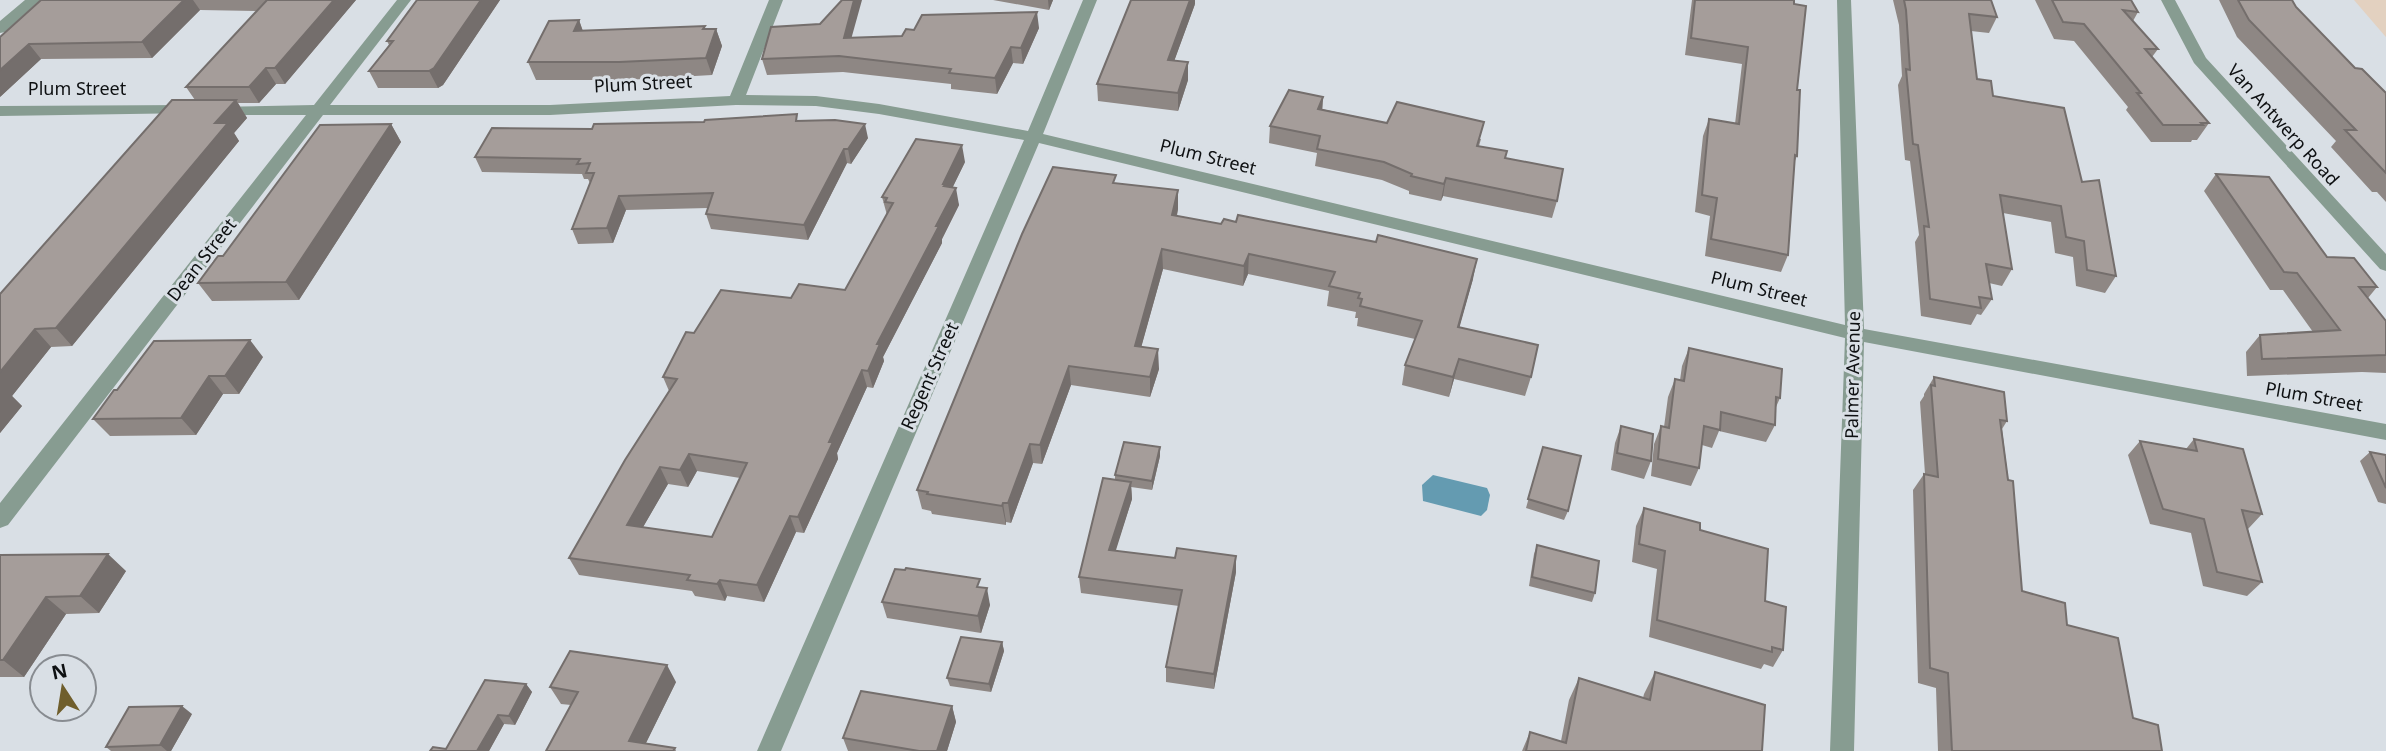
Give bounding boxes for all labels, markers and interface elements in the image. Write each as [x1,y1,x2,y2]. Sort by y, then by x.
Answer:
street label: Van Antwerp Road [2223,58,2345,190]
street label: Plum Street [593,68,693,98]
street label: Plum Street [28,76,127,100]
street label: Plum Street [1158,132,1259,180]
street label: Dean Street [161,212,242,306]
street label: Plum Street [1709,264,1810,312]
street label: Palmer Avenue [1839,311,1865,439]
street label: Regent Street [895,318,964,433]
street label: Plum Street [2264,376,2365,416]
north arrow [28,653,98,723]
text: N [49,657,70,686]

